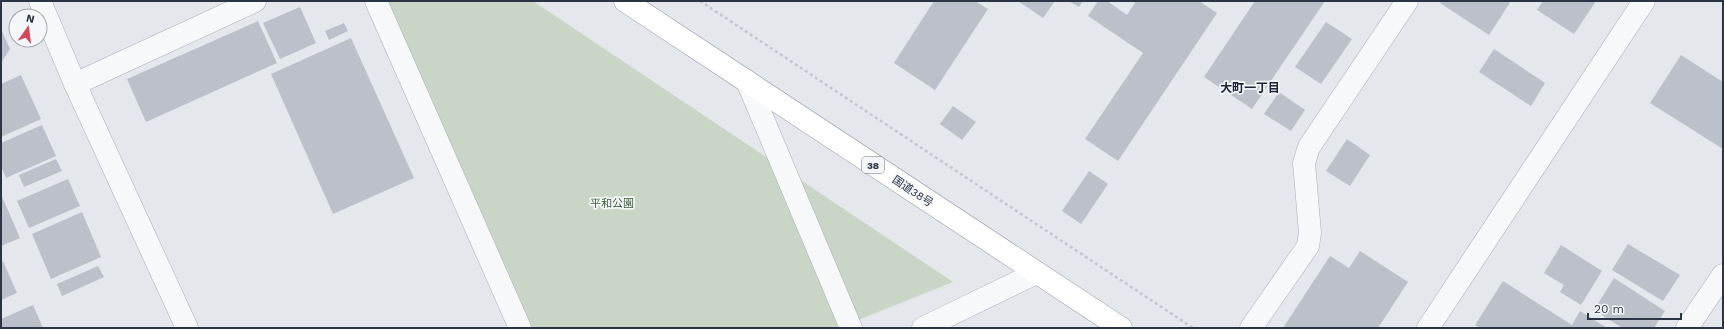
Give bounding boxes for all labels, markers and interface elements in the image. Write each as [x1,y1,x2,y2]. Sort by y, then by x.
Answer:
north arrow [8,8,48,48]
text: N [25,11,36,26]
district label: 大町一丁目 [1220,81,1280,95]
road number: 38 [862,157,884,173]
street label: 国道38号 [890,173,936,210]
park label: 平和公園 [590,197,634,210]
scale bar [1588,295,1681,321]
text: 20 m [1594,302,1624,316]

